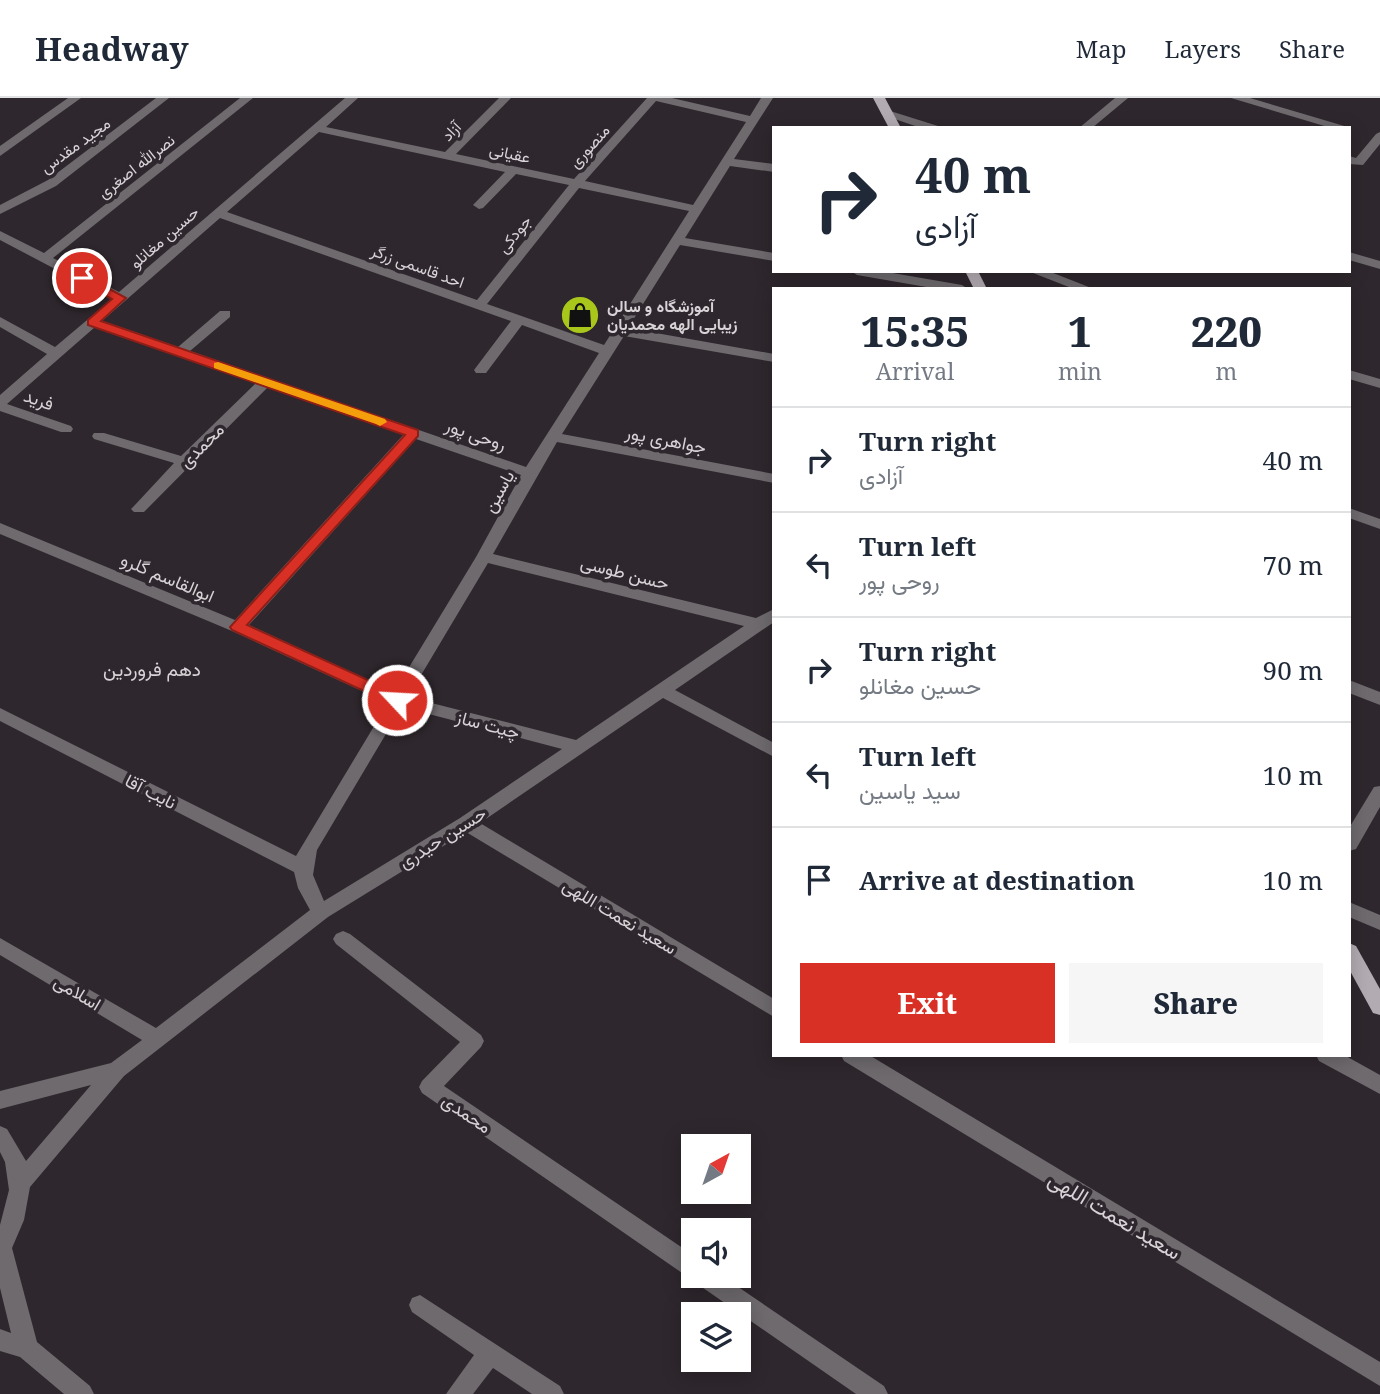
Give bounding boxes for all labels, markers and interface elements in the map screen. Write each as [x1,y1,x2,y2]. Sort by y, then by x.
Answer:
text: Headway [35,26,189,71]
text: Map [1076,32,1127,65]
text: Layers [1165,32,1241,65]
text: Share [1279,32,1345,65]
street label: مجید مقدس [35,112,115,178]
street label: آزاد [436,115,467,146]
street label: منصوری [564,119,614,173]
street label: نصرالله اصغری [93,129,179,203]
street label: عقیانی [488,138,532,168]
text: 40 m [915,141,1031,207]
icon: right [800,154,891,245]
street label: حسین مغانلو [125,201,203,273]
text: آزادی [915,204,977,247]
street label: جودکی [492,210,536,258]
street label: احد قاسمی زرگر [367,239,468,293]
pin [52,248,112,308]
icon: arrive [63,259,101,297]
shop icon: آموزشگاه و سالن زیبایی الهه محمدیان [559,294,601,336]
place label: آموزشگاه و سالن زیبایی الهه محمدیان [607,295,738,335]
text: 15:35 [861,302,969,359]
text: 1 [1068,302,1092,359]
text: 220 [1191,302,1262,359]
text: Arrival [876,355,954,387]
text: min [1058,355,1102,387]
text: m [1216,355,1237,387]
street label: فرید [21,383,57,415]
street label: روحی پور [441,412,510,457]
street label: محمدی [173,417,229,473]
street label: جواهری پور [622,419,708,460]
text: Turn right [859,423,996,459]
icon: right [800,441,838,479]
text: 40 m [1263,442,1323,478]
text: آزادی [859,459,903,491]
street label: یاسین [477,466,519,516]
text: Turn left [859,528,976,564]
icon: left [800,546,838,584]
street label: ابوالقاسم گلرو [117,547,218,608]
text: 70 m [1263,547,1323,583]
street label: حسن طوسی [578,549,672,595]
text: روحی پور [859,564,940,596]
text: Turn right [859,633,996,669]
icon: right [800,651,838,689]
text: 90 m [1263,652,1323,688]
district label: دهم فروردین [103,656,201,682]
position arrow [360,663,434,737]
text: حسین مغانلو [859,669,981,701]
street label: چیت ساز [452,704,523,745]
text: Turn left [859,738,976,774]
icon: left [800,756,838,794]
text: 10 m [1263,757,1323,793]
street label: نایب آقا [121,768,181,814]
text: سید یاسین [859,774,961,806]
street label: حسین حیدری [394,801,490,873]
icon: arrive [800,861,838,899]
text: Arrive at destination [859,862,1135,898]
text: 10 m [1263,862,1323,898]
street label: سعید نعمت اللهی [559,873,681,959]
button: Exit [800,963,1055,1043]
button: Share [1069,963,1323,1043]
street label: اسلامی [50,969,106,1015]
street label: محمدی [438,1088,496,1138]
north arrow [681,1134,751,1204]
map controls [681,1134,751,1372]
street label: سعید نعمت اللهی [1043,1164,1187,1266]
button: sound [681,1218,751,1288]
button: layers [681,1302,751,1372]

